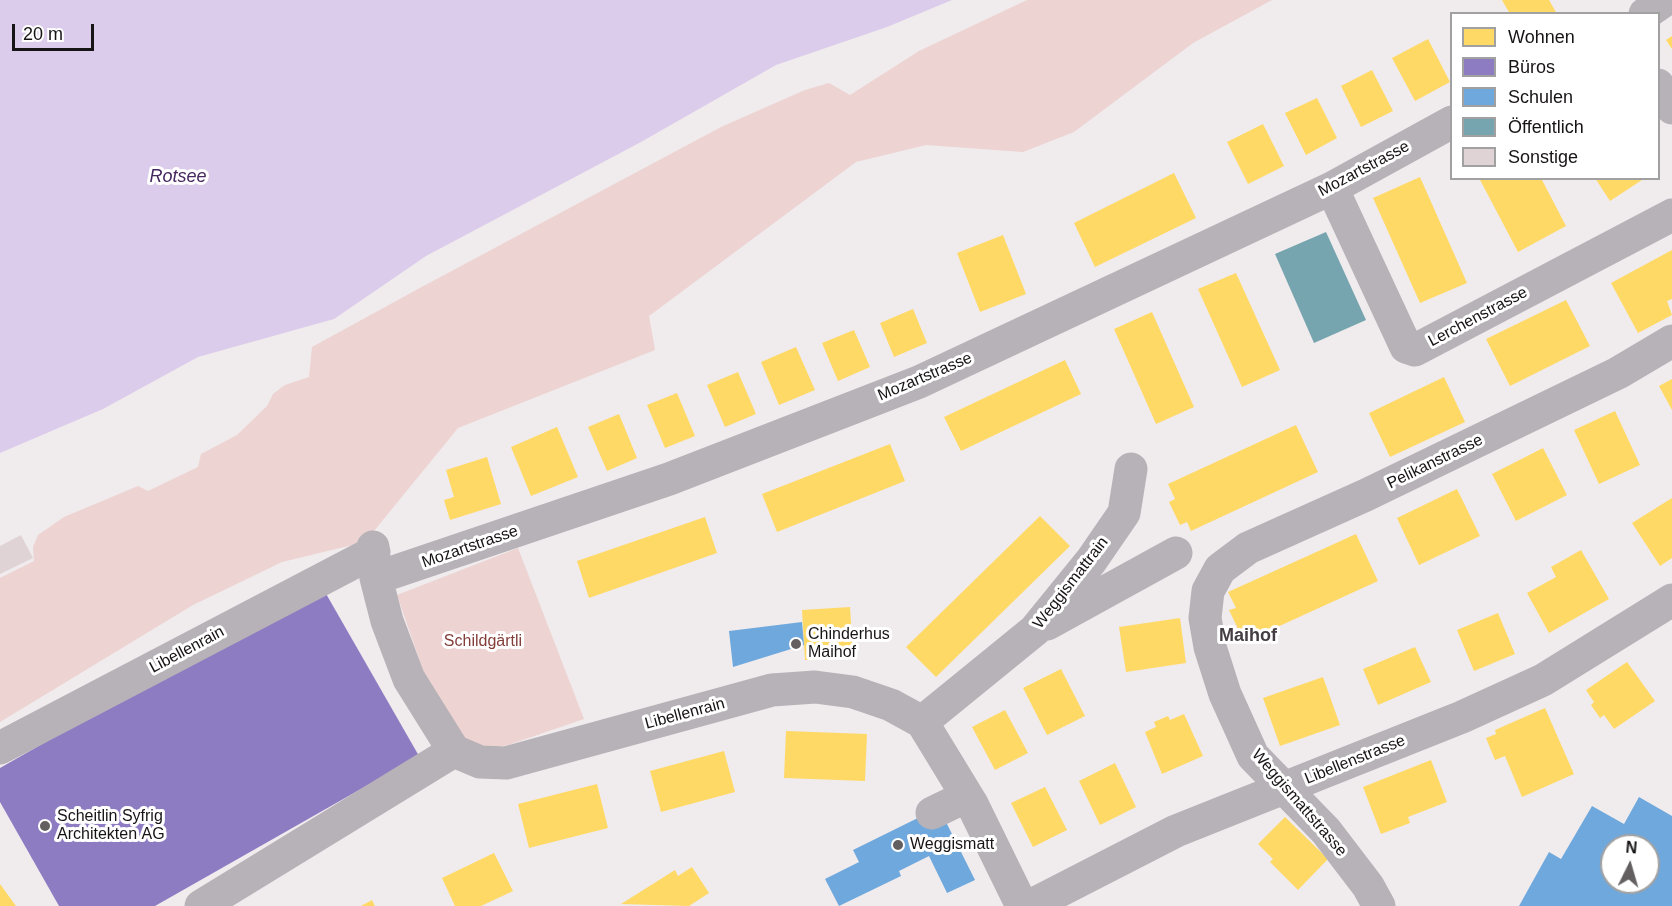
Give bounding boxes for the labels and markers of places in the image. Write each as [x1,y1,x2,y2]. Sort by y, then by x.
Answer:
place label: Chinderhus Maihof [808,625,890,663]
marker: Chinderhus Maihof [789,637,803,651]
place label: Scheitlin Syfrig Architekten AG [57,807,165,845]
marker: Scheitlin Syfrig Architekten AG [38,819,52,833]
place label: Weggismatt [910,835,994,855]
marker: Weggismatt [891,838,905,852]

